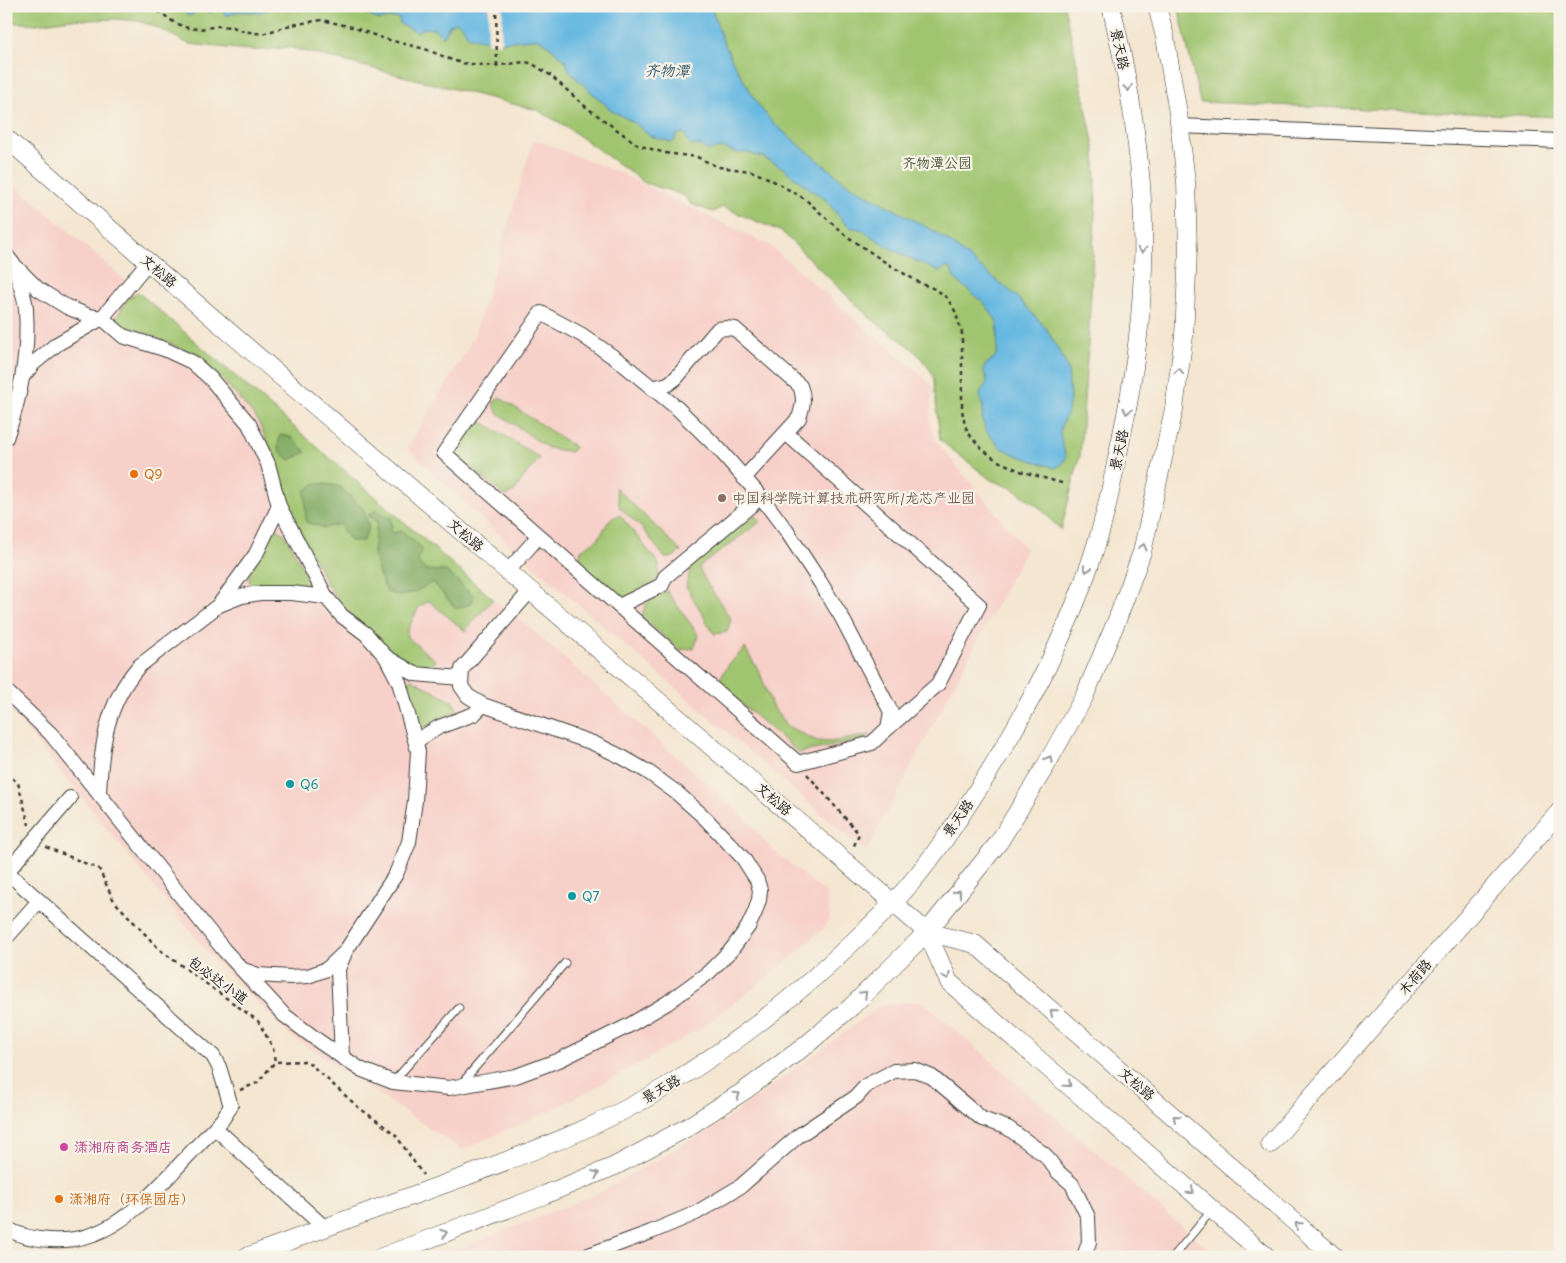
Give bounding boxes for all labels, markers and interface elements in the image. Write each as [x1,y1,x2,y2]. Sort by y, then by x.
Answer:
street label: 景天路 [1107,27,1133,71]
water label: 齐物潭 [644,61,691,80]
one-way arrow [1122,84,1132,92]
park label: 齐物潭公园 [902,154,972,172]
one-way arrow [1137,246,1148,254]
street label: 文松路 [137,250,181,292]
one-way arrow [1174,367,1184,375]
one-way arrow [1122,407,1133,416]
street label: 景天路 [1106,428,1132,472]
place label: Q9 [144,465,163,483]
marker: Q9 [128,468,140,480]
place label: 中国科学院计算技术研究所/龙芯产业园 [732,489,975,507]
marker: 中国科学院计算技术研究所/龙芯产业园 [716,492,728,504]
street label: 文松路 [444,514,488,556]
one-way arrow [1137,544,1147,552]
one-way arrow [1083,564,1093,572]
one-way arrow [1043,756,1053,765]
place label: Q6 [300,775,319,793]
marker: Q6 [284,778,296,790]
street label: 文松路 [752,778,796,820]
street label: 景天路 [939,796,977,840]
place label: Q7 [582,887,599,905]
marker: Q7 [566,890,578,902]
one-way arrow [952,890,961,899]
street label: 包必达小道 [184,952,252,1008]
street label: 木荷路 [1394,955,1436,999]
one-way arrow [941,971,951,980]
one-way arrow [858,991,867,1000]
one-way arrow [1050,1008,1059,1017]
street label: 文松路 [1115,1063,1159,1105]
street label: 景天路 [638,1071,684,1107]
one-way arrow [1062,1078,1071,1087]
one-way arrow [732,1092,741,1101]
one-way arrow [1172,1115,1181,1124]
place label: 潇湘府商务酒店 [74,1138,172,1156]
marker: 潇湘府商务酒店 [58,1141,70,1153]
one-way arrow [591,1169,600,1180]
one-way arrow [1185,1185,1194,1194]
place label: 潇湘府（环保园店） [69,1190,195,1208]
marker: 潇湘府（环保园店） [53,1193,65,1205]
one-way arrow [1295,1222,1304,1231]
one-way arrow [440,1229,448,1239]

